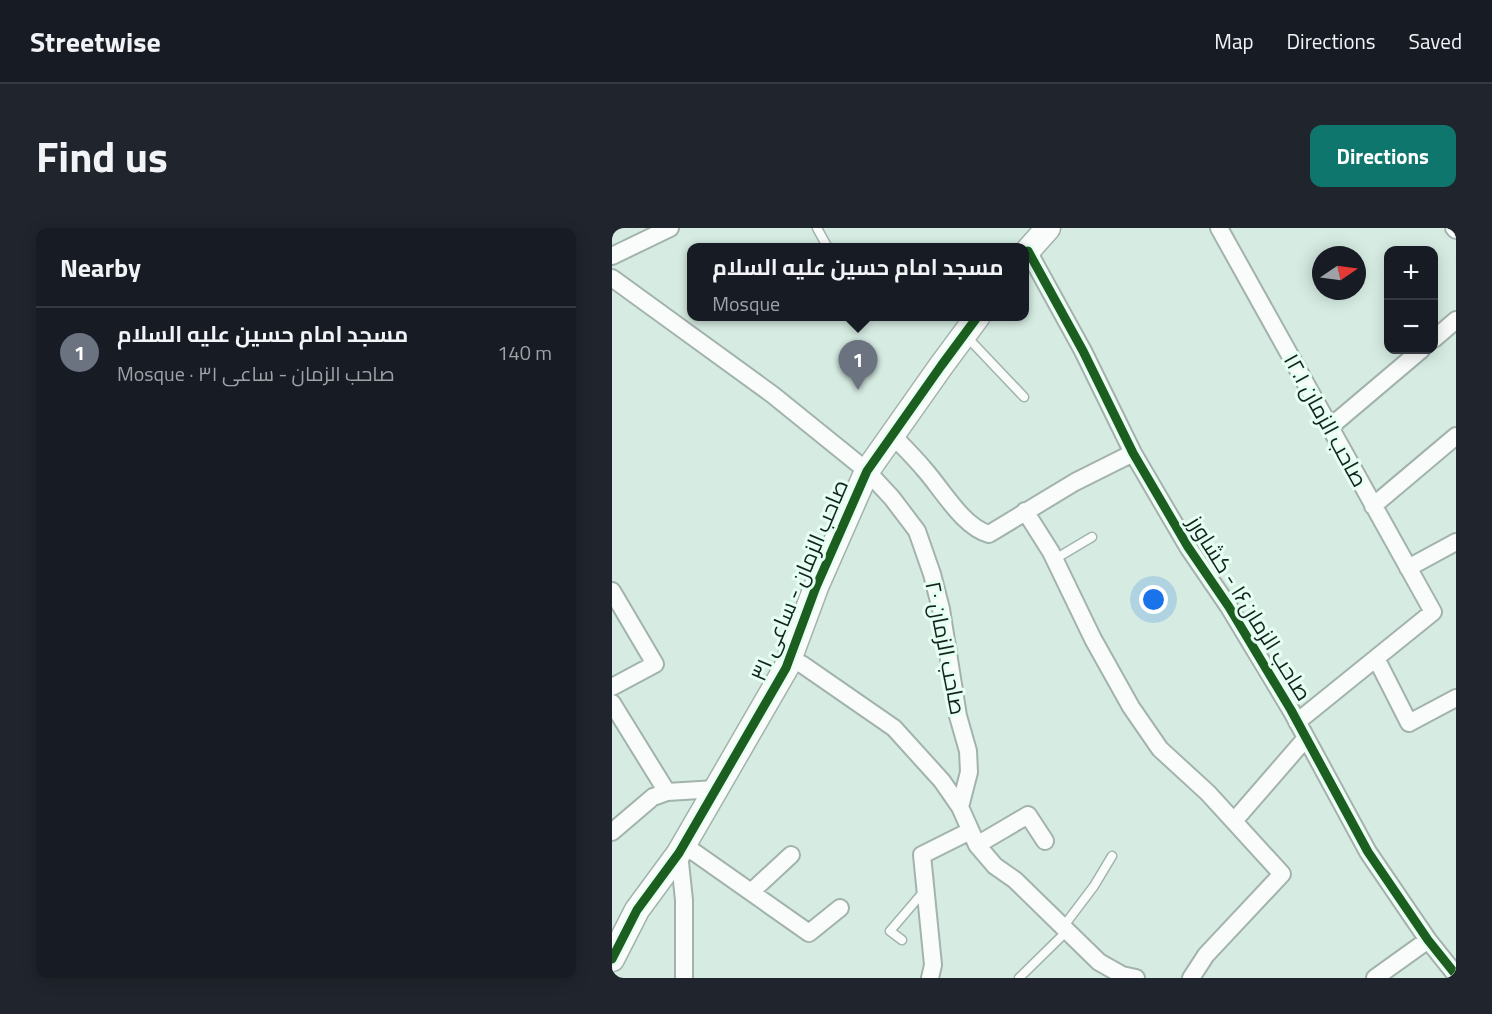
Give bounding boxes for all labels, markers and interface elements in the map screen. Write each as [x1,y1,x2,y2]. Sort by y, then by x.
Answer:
text: Streetwise [30,20,161,63]
text: Map [1214,25,1254,57]
text: Directions [1287,25,1376,57]
text: Saved [1409,25,1462,57]
text: Find us [36,124,168,188]
button: Directions [1310,125,1456,187]
popup [687,243,1029,321]
north arrow [1312,246,1366,300]
map controls [1384,246,1438,354]
button: + [1384,246,1438,300]
text: Nearby [60,248,141,287]
text: مسجد امام حسین علیه السلام [712,250,1004,284]
text: Mosque [712,288,780,319]
button: − [1384,300,1438,354]
text: مسجد امام حسین علیه السلام [117,317,408,351]
text: 1 [74,337,85,368]
text: 140 m [497,337,552,368]
pin: 1 [838,340,878,390]
street label: صاحب الزمان ۱۲.۱ [1275,347,1377,493]
text: Mosque · صاحب الزمان - ساعی ۳۱ [117,358,395,389]
street label: صاحب الزمان - ساعی ۳۱ [741,474,857,686]
street label: صاحب الزمان۱۶ - کشاورز [1178,507,1321,707]
street label: صاحب الزمان ۲۰ [916,578,976,718]
your location [1139,585,1168,614]

